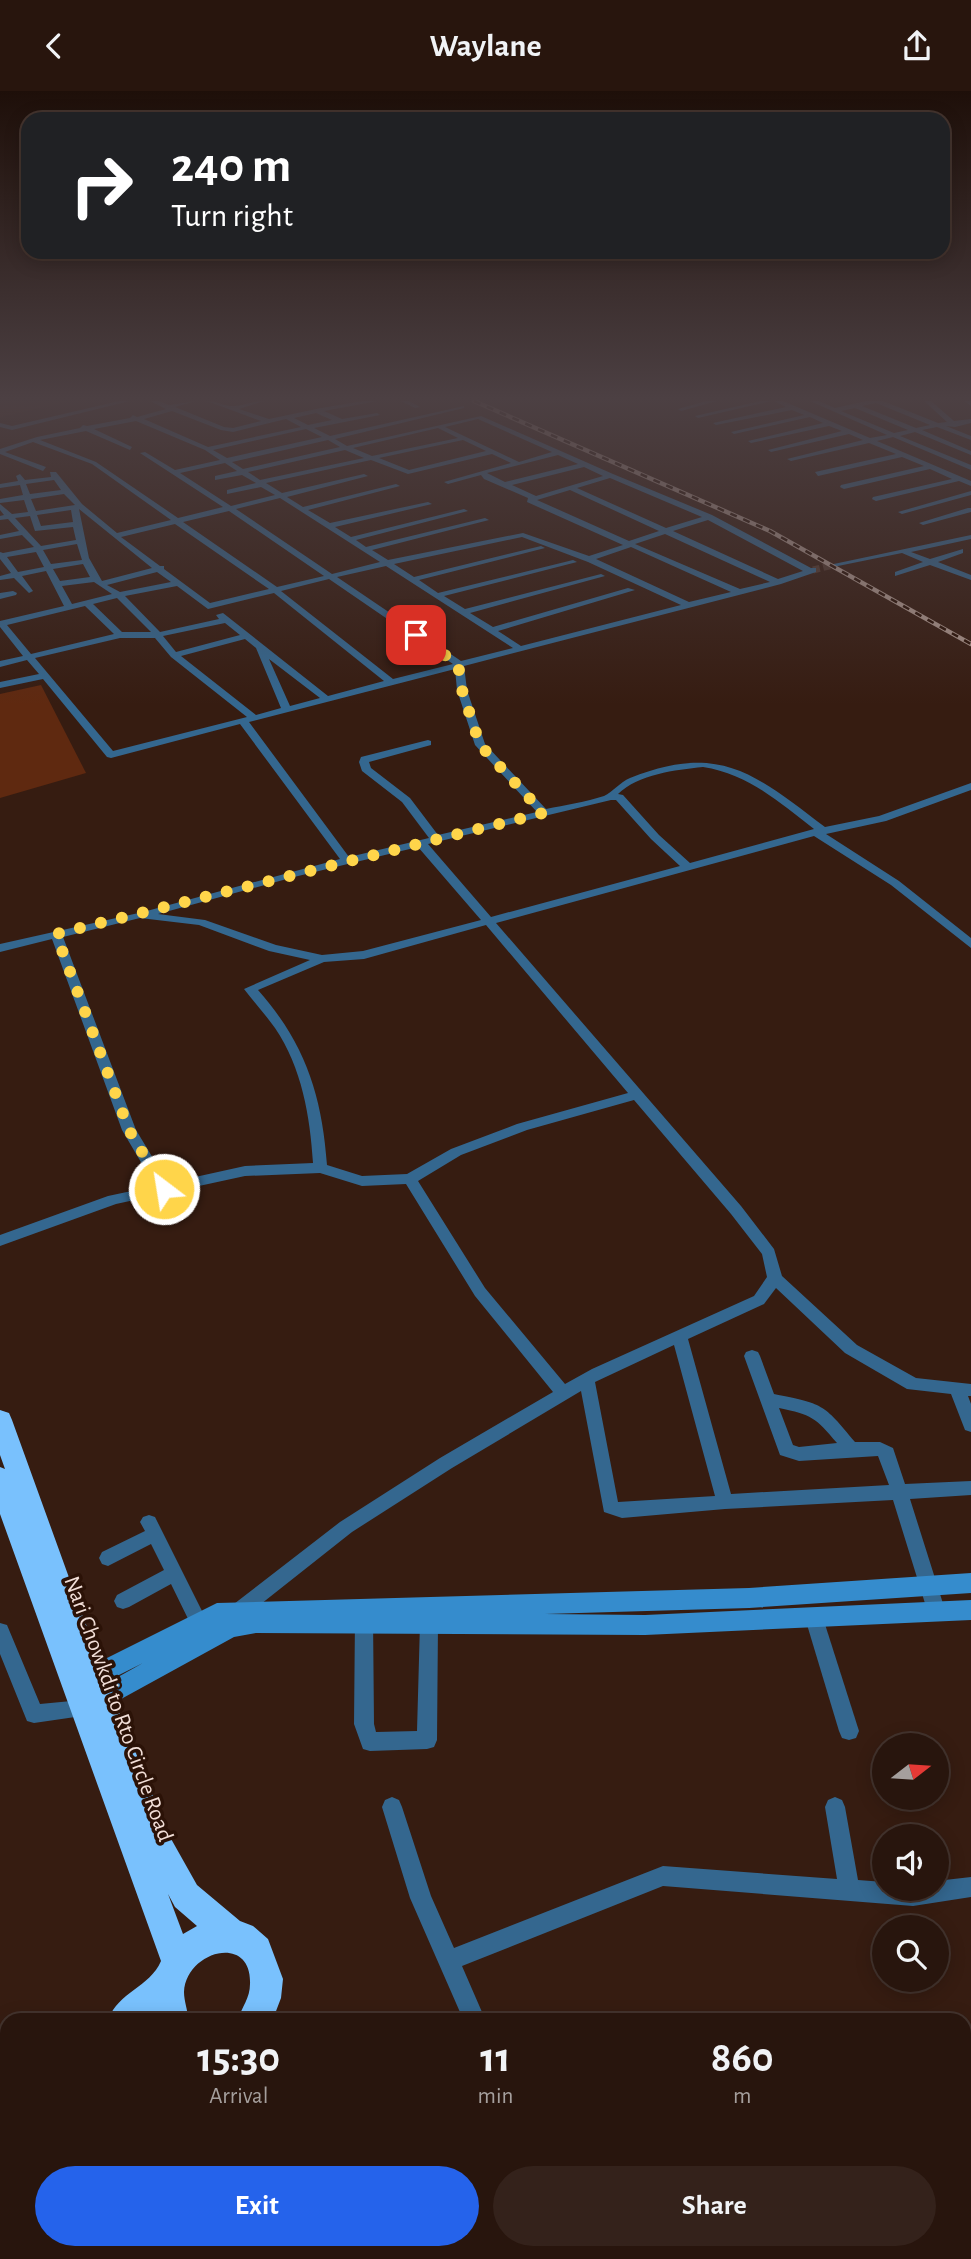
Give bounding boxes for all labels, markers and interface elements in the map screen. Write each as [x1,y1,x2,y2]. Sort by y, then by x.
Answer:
icon: back [35,27,73,65]
icon: share [898,27,936,65]
text: Waylane [429,30,542,62]
icon: right [56,140,147,231]
text: 240 m [171,142,291,191]
text: Turn right [171,200,293,232]
pin [386,605,446,665]
icon: arrive [397,616,435,654]
position arrow [127,1152,201,1226]
street label: Nari Chowkdi to Rto Circle Road [59,1573,177,1845]
north arrow [872,1733,948,1809]
map controls [872,1733,949,1992]
button: sound [872,1824,949,1901]
button: search [872,1915,949,1992]
text: 15:30 [197,2037,280,2079]
text: 11 [480,2037,511,2079]
text: 860 [711,2037,774,2079]
text: Arrival [209,2085,268,2108]
text: min [478,2085,513,2108]
text: m [733,2085,751,2108]
button: Exit [35,2166,479,2246]
button: Share [493,2166,936,2246]

